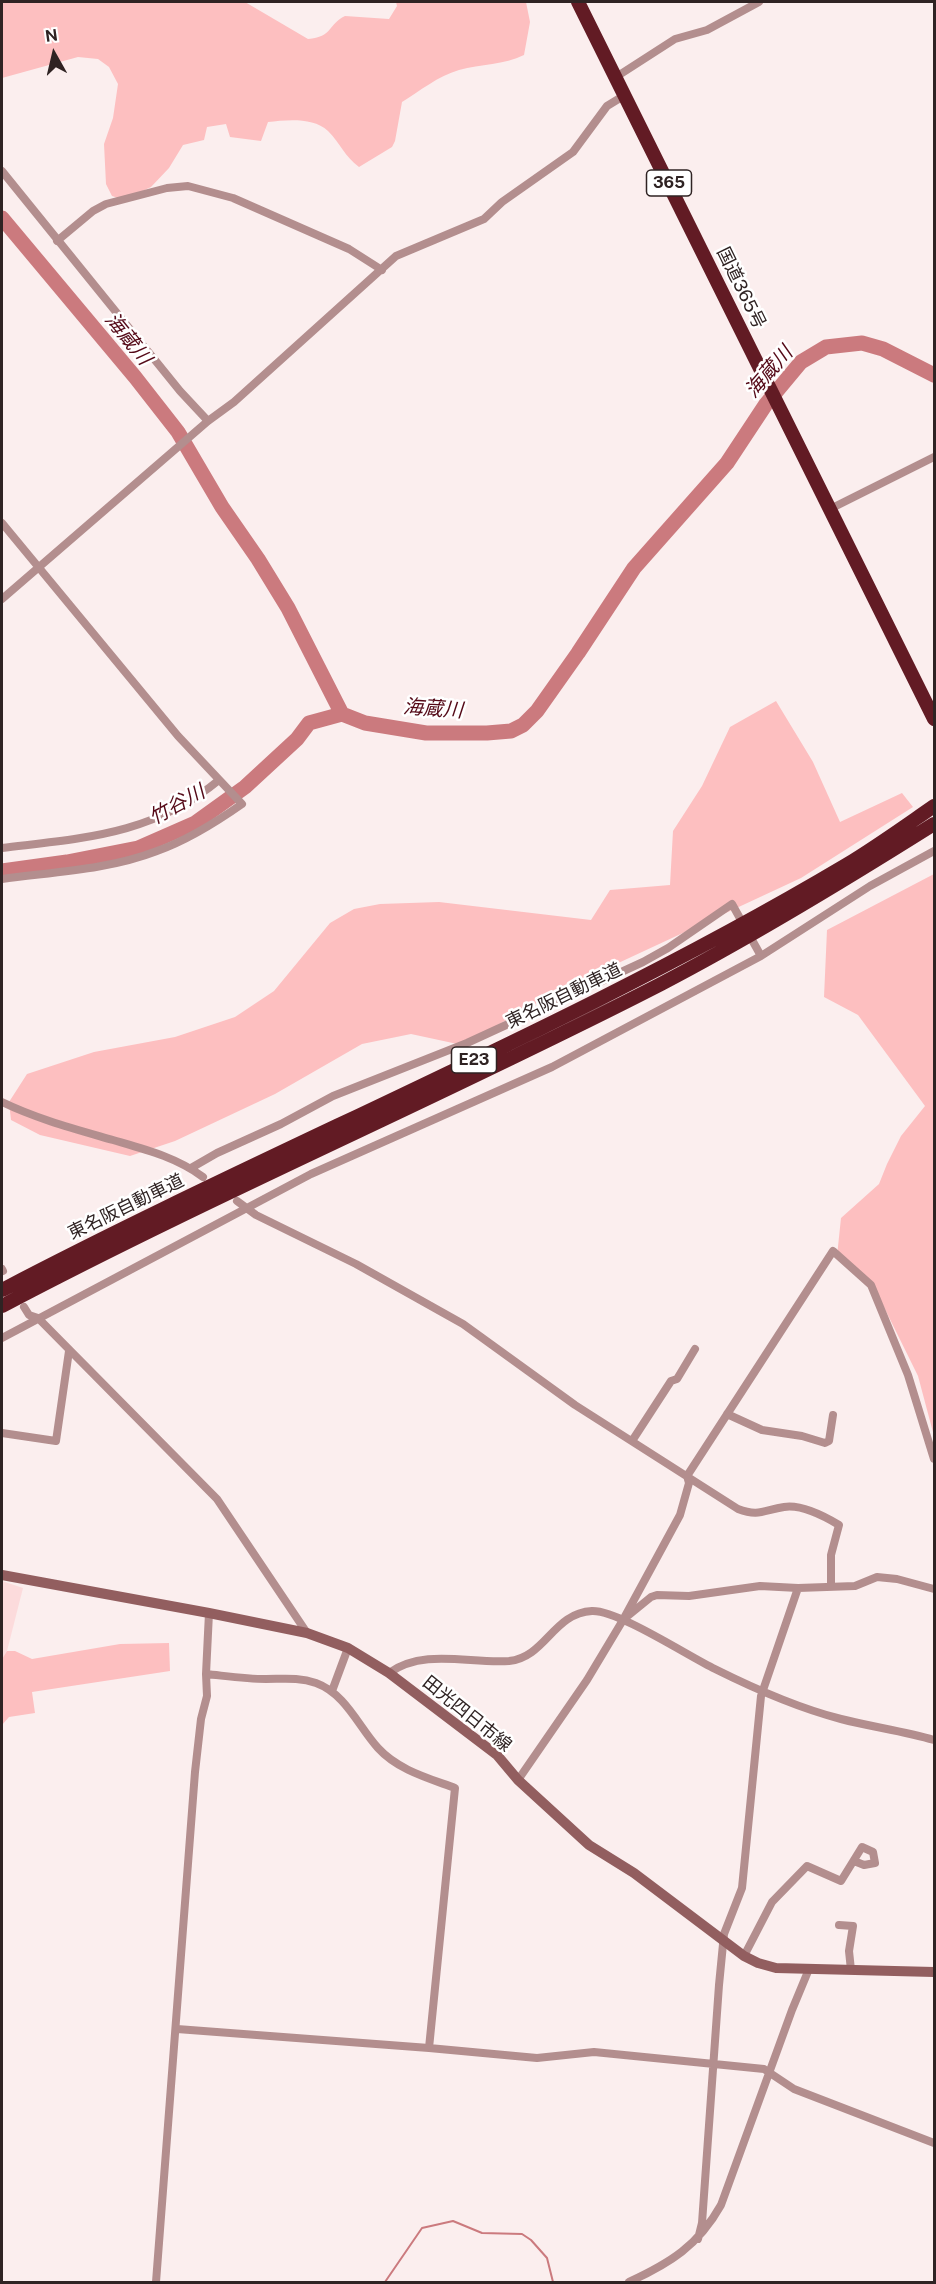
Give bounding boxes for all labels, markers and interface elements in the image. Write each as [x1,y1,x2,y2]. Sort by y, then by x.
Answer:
north arrow [24,24,84,84]
text: N [44,25,59,46]
road number: 365 [646,170,692,196]
street label: 国道365号 [712,244,770,332]
water label: 海蔵川 [100,308,156,370]
water label: 海蔵川 [740,341,798,403]
water label: 海蔵川 [402,695,464,723]
water label: 竹谷川 [145,780,209,830]
street label: 東名阪自動車道 [503,959,625,1033]
road number: E23 [452,1047,496,1073]
street label: 東名阪自動車道 [65,1170,187,1244]
street label: 田光四日市線 [418,1672,516,1756]

